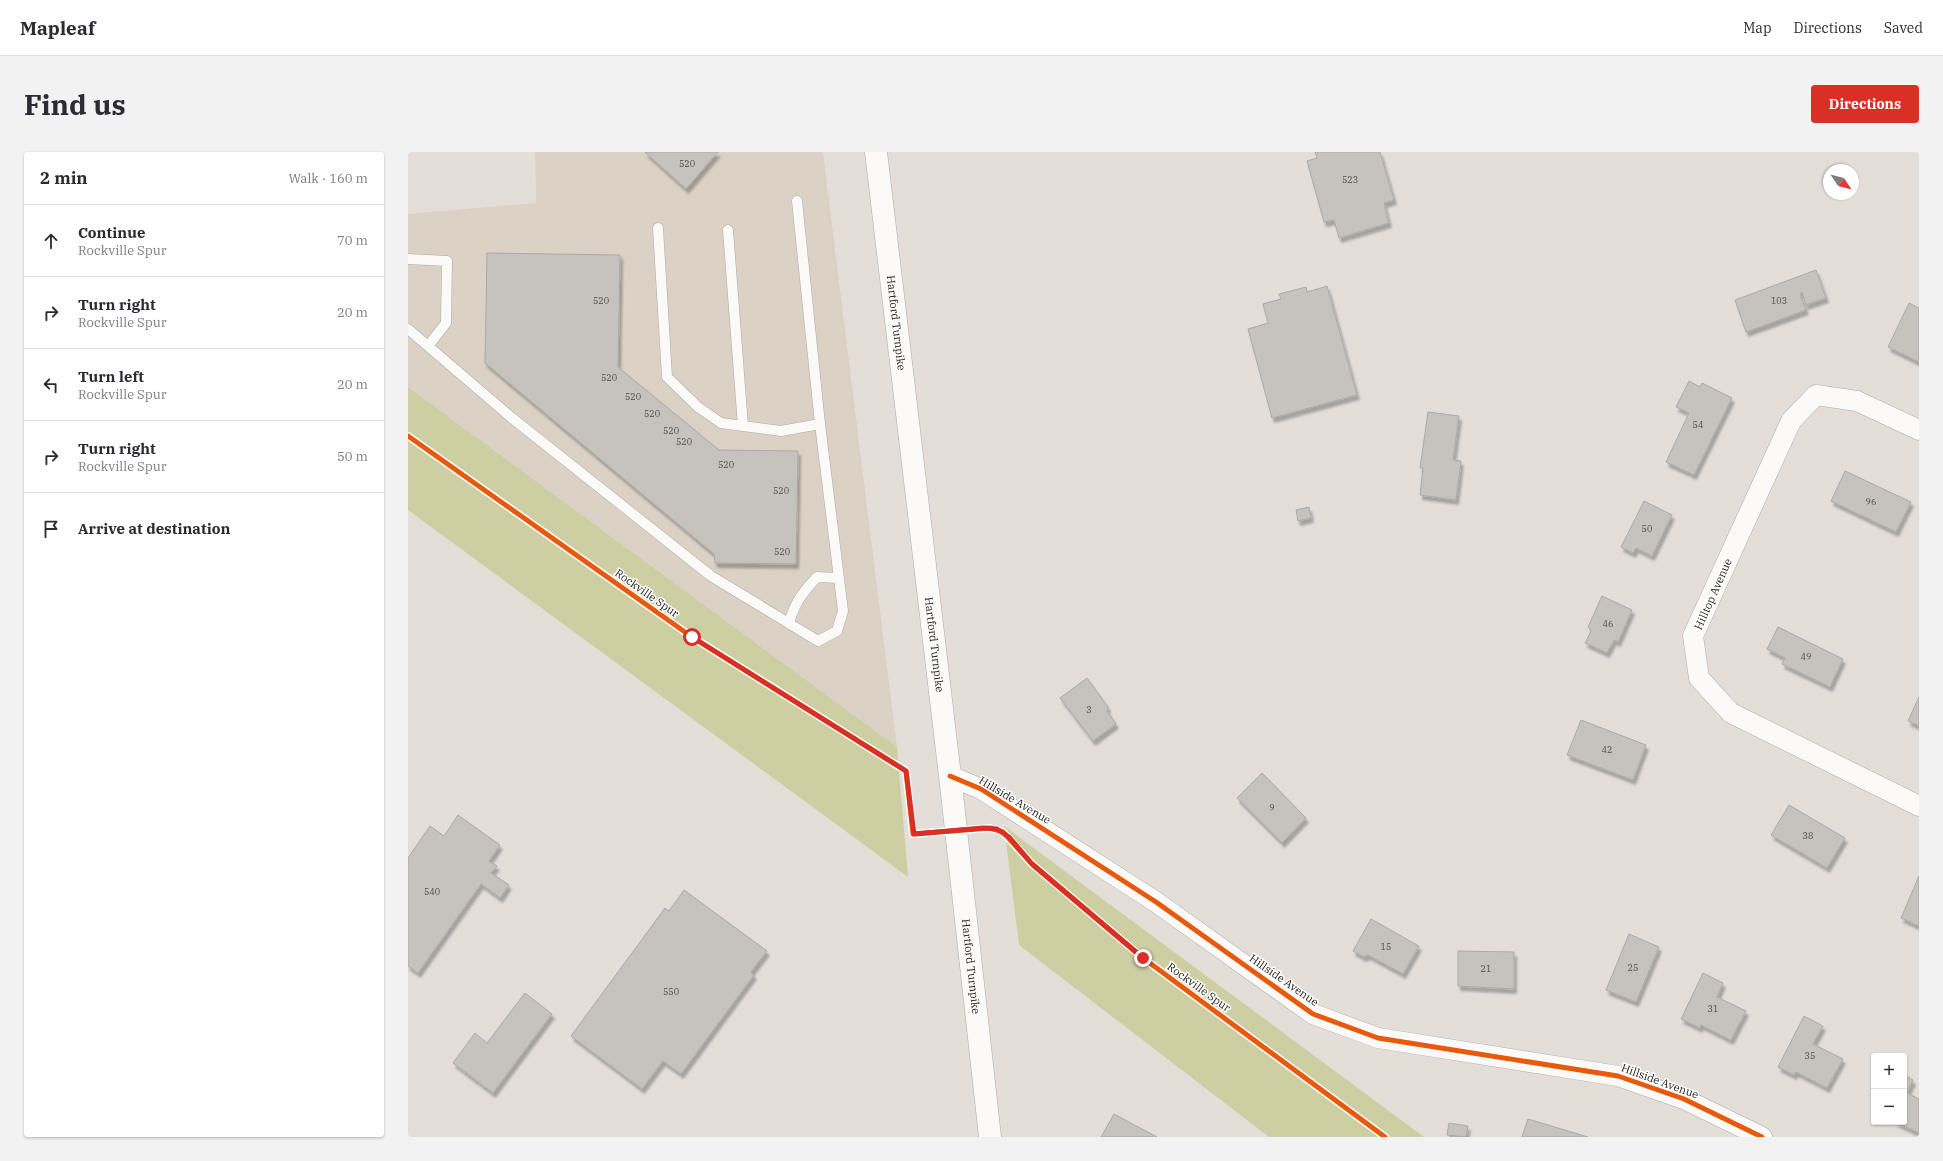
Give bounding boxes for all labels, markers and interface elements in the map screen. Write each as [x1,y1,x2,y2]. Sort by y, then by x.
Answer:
text: Mapleaf [20,16,95,40]
text: Map [1743,19,1772,37]
text: Directions [1794,19,1862,37]
text: Saved [1884,19,1923,37]
button: Directions [1811,85,1919,123]
text: Find us [24,86,126,123]
house number: 520 [679,158,695,169]
north arrow [1823,164,1859,200]
text: 2 min [40,167,88,189]
text: Walk · 160 m [289,170,368,187]
house number: 523 [1342,174,1358,185]
text: Continue [78,223,145,242]
icon: ahead [40,230,62,252]
text: 70 m [337,232,368,249]
text: Rockville Spur [78,242,166,259]
street label: Hartford Turnpike [884,274,909,371]
text: Turn right [78,295,156,314]
house number: 520 [593,295,609,306]
house number: 103 [1771,295,1787,306]
icon: right [40,302,62,324]
text: 20 m [337,304,368,321]
text: Rockville Spur [78,314,166,331]
text: Turn left [78,367,144,386]
house number: 520 [601,372,617,383]
icon: left [40,374,62,396]
text: 20 m [337,376,368,393]
text: Rockville Spur [78,386,166,403]
house number: 520 [625,391,641,402]
house number: 520 [644,408,660,419]
house number: 54 [1693,419,1703,430]
house number: 520 [663,425,679,436]
house number: 520 [676,436,692,447]
text: Turn right [78,439,156,458]
icon: right [40,446,62,468]
text: 50 m [337,448,368,465]
text: Rockville Spur [78,458,166,475]
house number: 520 [718,459,734,470]
house number: 520 [773,485,789,496]
house number: 96 [1866,496,1876,507]
icon: arrive [40,518,62,540]
text: Arrive at destination [78,519,230,538]
house number: 50 [1642,523,1652,534]
house number: 520 [774,546,790,557]
street label: Hilltop Avenue [1691,556,1735,632]
street label: Rockville Spur [612,566,682,620]
street label: Hartford Turnpike [922,596,947,693]
house number: 46 [1603,618,1613,629]
route start [683,628,701,646]
house number: 49 [1801,651,1811,662]
house number: 3 [1086,704,1092,715]
house number: 42 [1602,744,1612,755]
street label: Hillside Avenue [977,773,1054,827]
house number: 9 [1269,802,1275,813]
house number: 38 [1803,830,1813,841]
house number: 540 [424,886,440,897]
street label: Hartford Turnpike [959,918,983,1015]
house number: 15 [1381,941,1391,952]
route end [1134,949,1152,967]
street label: Hillside Avenue [1247,951,1321,1009]
street label: Rockville Spur [1165,959,1233,1015]
house number: 25 [1628,962,1638,973]
house number: 21 [1481,963,1491,974]
house number: 550 [663,986,679,997]
house number: 31 [1708,1003,1718,1014]
house number: 35 [1805,1050,1815,1061]
map controls [1871,1053,1907,1125]
button: + [1871,1053,1907,1089]
street label: Hillside Avenue [1619,1061,1701,1102]
button: − [1871,1089,1907,1125]

